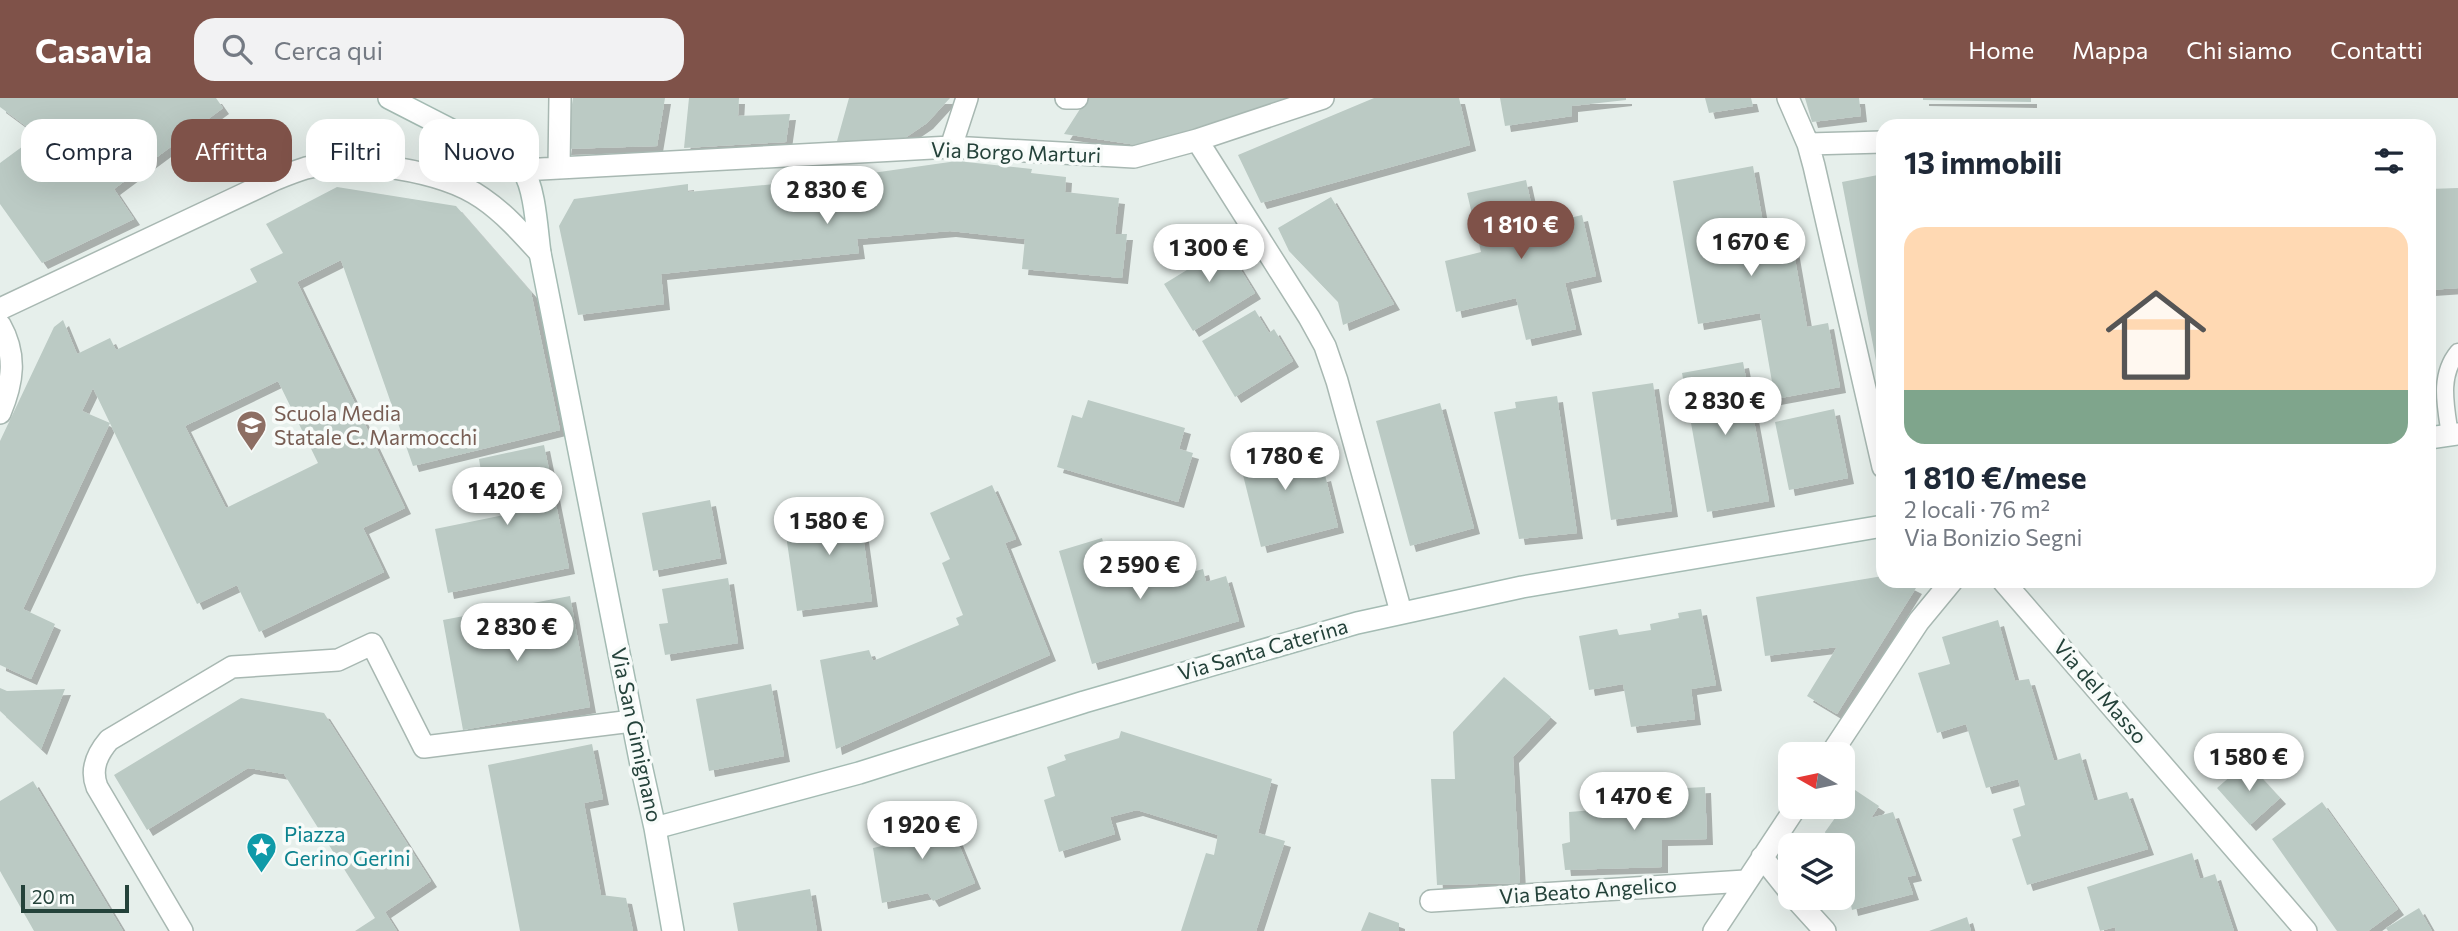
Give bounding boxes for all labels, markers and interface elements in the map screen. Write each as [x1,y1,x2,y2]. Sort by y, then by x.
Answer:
search box [194,18,684,81]
text: Casavia [35,29,152,70]
icon: search [218,30,256,68]
text: Cerca qui [274,34,383,65]
text: Home [1968,35,2034,64]
text: Mappa [2072,35,2148,64]
text: Chi siamo [2186,35,2292,64]
text: Contatti [2330,35,2423,64]
chip: Compra [21,119,157,182]
chip: Affitta [171,119,292,182]
chip: Filtri [306,119,405,182]
chip: Nuovo [419,119,539,182]
street label: Via Borgo Marturi [930,136,1102,167]
icon: filters [2370,142,2408,180]
text: 13 immobili [1904,143,2062,180]
pin: 2 830 € [762,166,892,226]
text: 2 830 € [787,175,867,203]
pin: 1 810 € [1456,202,1586,261]
text: 1 810 € [1483,210,1559,238]
pin: 1 670 € [1686,218,1816,278]
pin: 1 300 € [1144,225,1274,284]
text: 1 670 € [1712,227,1790,255]
text: 1 300 € [1169,233,1249,261]
icon: home [2093,272,2219,398]
pin: 2 830 € [1660,378,1790,437]
text: 2 830 € [1685,386,1765,414]
place label: Scuola Media Statale C. Marmocchi [274,400,477,449]
school or university icon: Scuola Media Statale C. Marmocchi [234,409,268,453]
pin: 1 780 € [1220,432,1350,492]
text: 1 780 € [1246,441,1324,469]
text: 1 810 €/mese [1904,458,2087,495]
pin: 1 420 € [442,468,572,527]
text: 1 420 € [468,476,546,504]
text: 2 locali · 76 m² [1904,495,2050,523]
pin: 1 580 € [764,498,894,557]
text: 1 580 € [790,506,868,534]
text: Via Bonizio Segni [1904,523,2082,551]
pin: 2 590 € [1075,542,1205,601]
text: 2 590 € [1100,550,1180,578]
pin: 2 830 € [452,603,582,663]
text: 2 830 € [477,612,557,640]
street label: Via Santa Caterina [1175,612,1350,685]
street label: Via del Masso [2049,634,2153,748]
street label: Via San Gimignano [607,645,668,824]
pin: 1 580 € [2184,734,2314,793]
north arrow [1778,742,1855,819]
map controls [1778,742,1855,910]
text: 1 580 € [2210,742,2288,770]
pin: 1 470 € [1569,772,1699,832]
text: 1 470 € [1596,781,1672,809]
pin: 1 920 € [857,802,987,861]
text: 1 920 € [883,810,961,838]
place label: Piazza Gerino Gerini [284,821,411,870]
place icon: Piazza Gerino Gerini [244,830,278,874]
button: layers [1778,833,1855,910]
street label: Via Beato Angelico [1498,871,1678,908]
scale bar [21,882,130,914]
text: 20 m [32,885,75,908]

